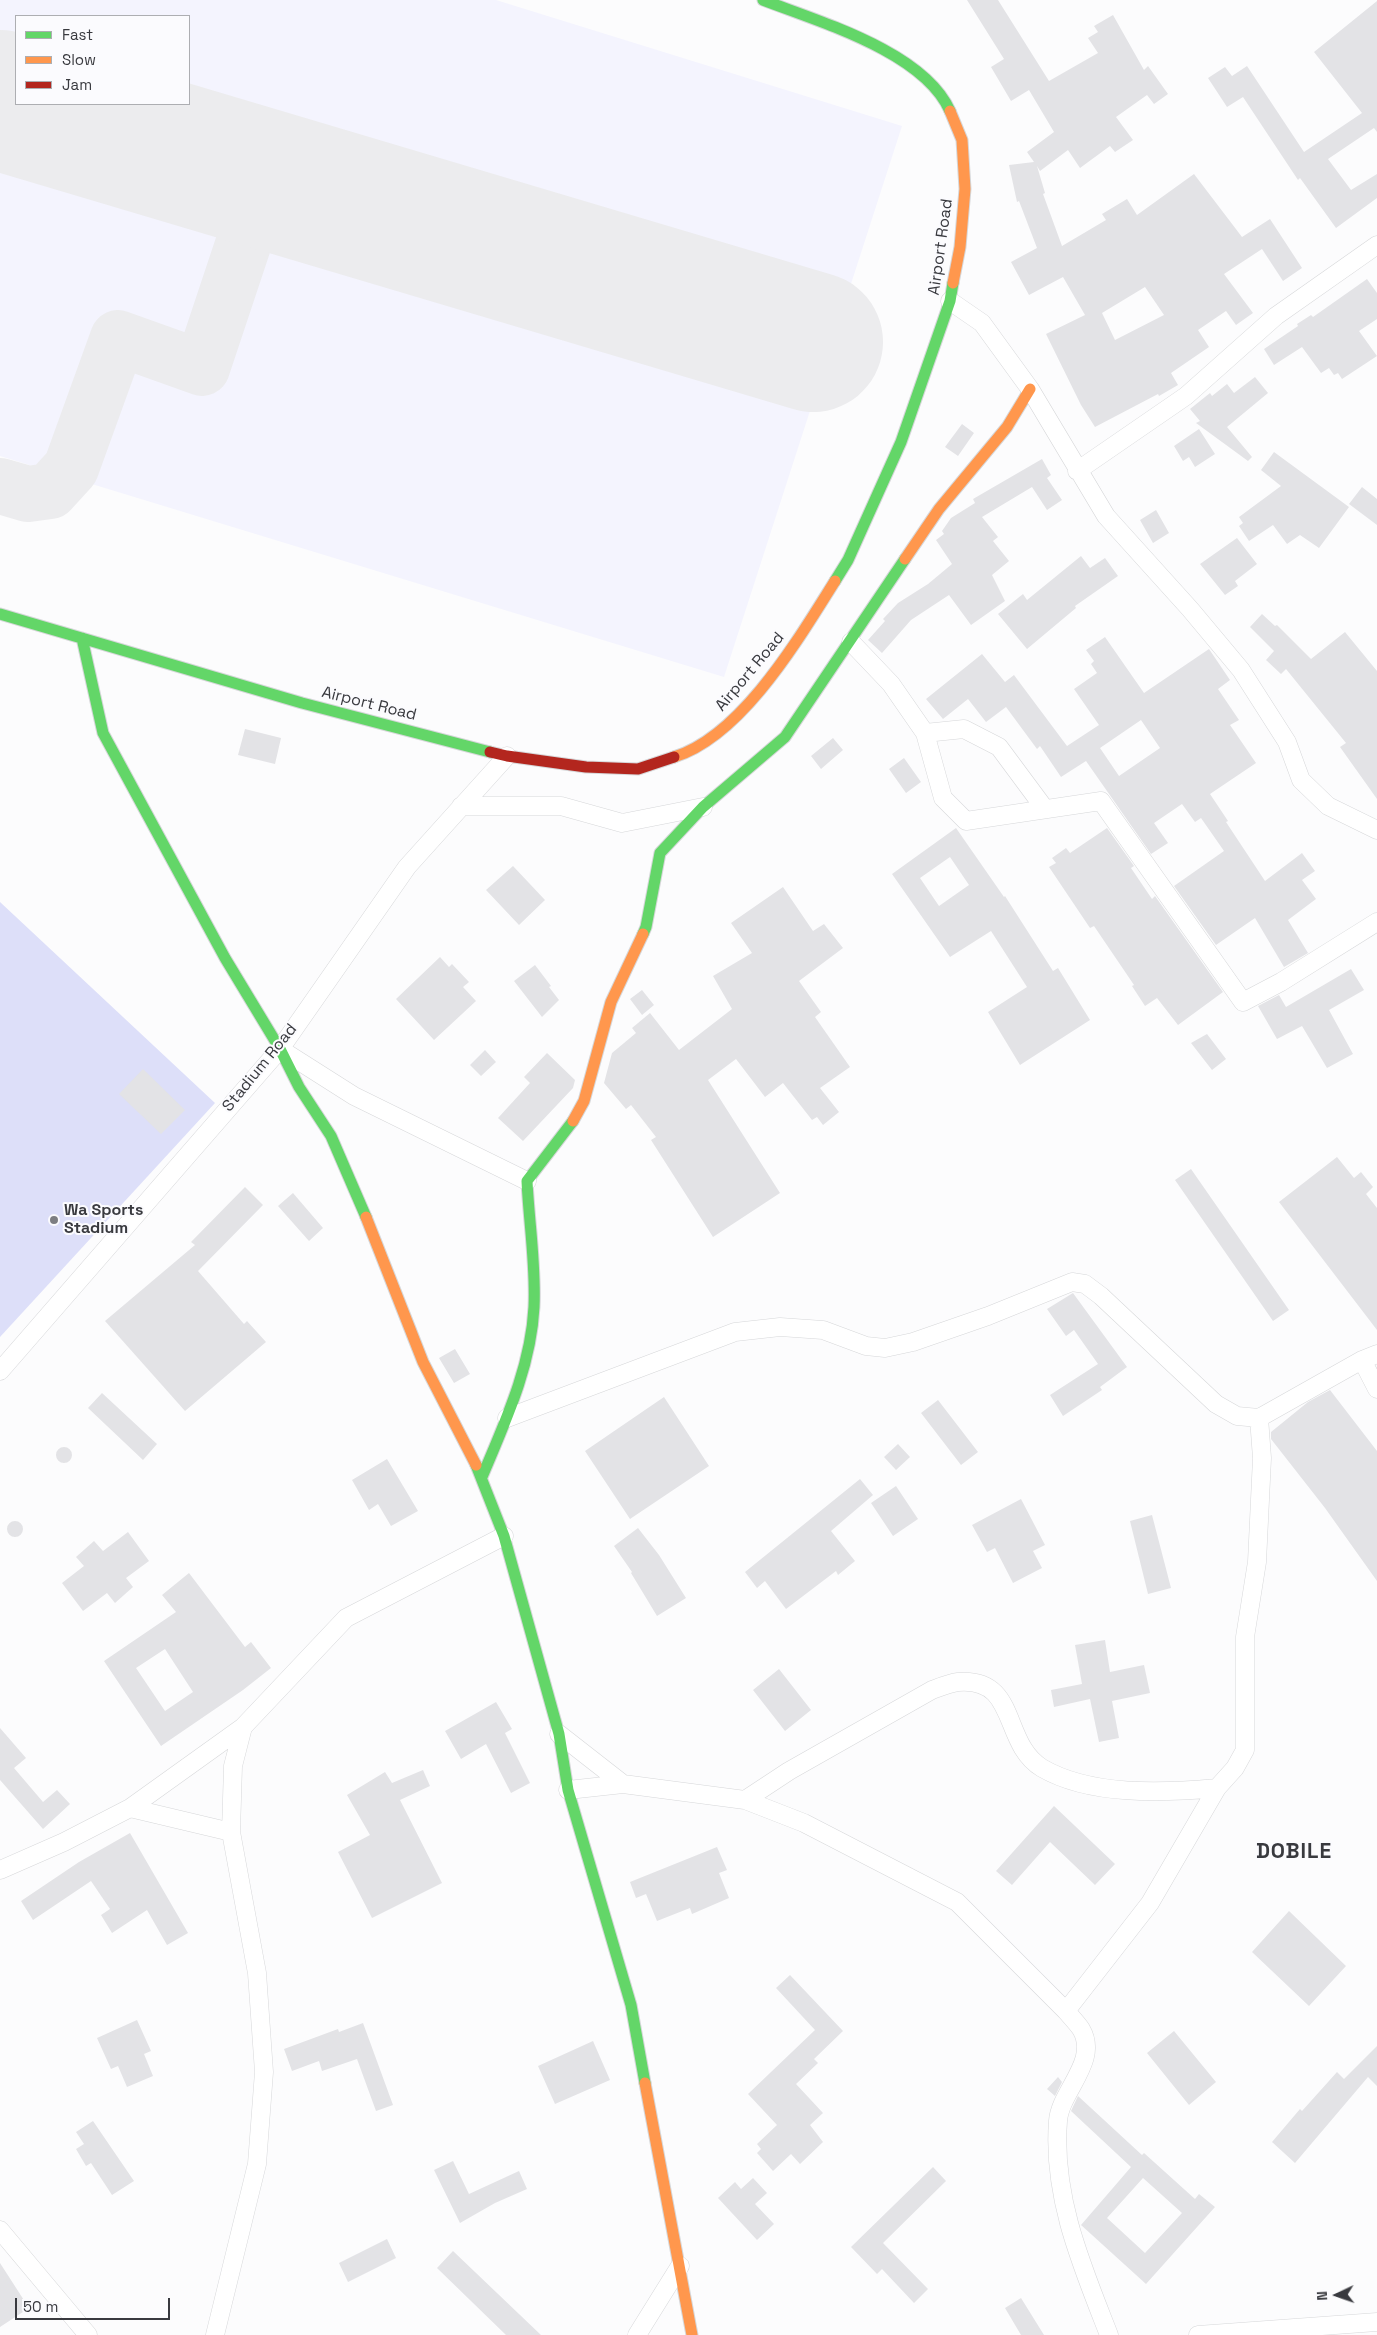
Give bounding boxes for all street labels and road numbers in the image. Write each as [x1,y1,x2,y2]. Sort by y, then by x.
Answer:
street label: Airport Road [925,198,957,296]
street label: Airport Road [711,629,789,715]
street label: Airport Road [320,683,418,725]
street label: Stadium Road [219,1020,301,1116]

